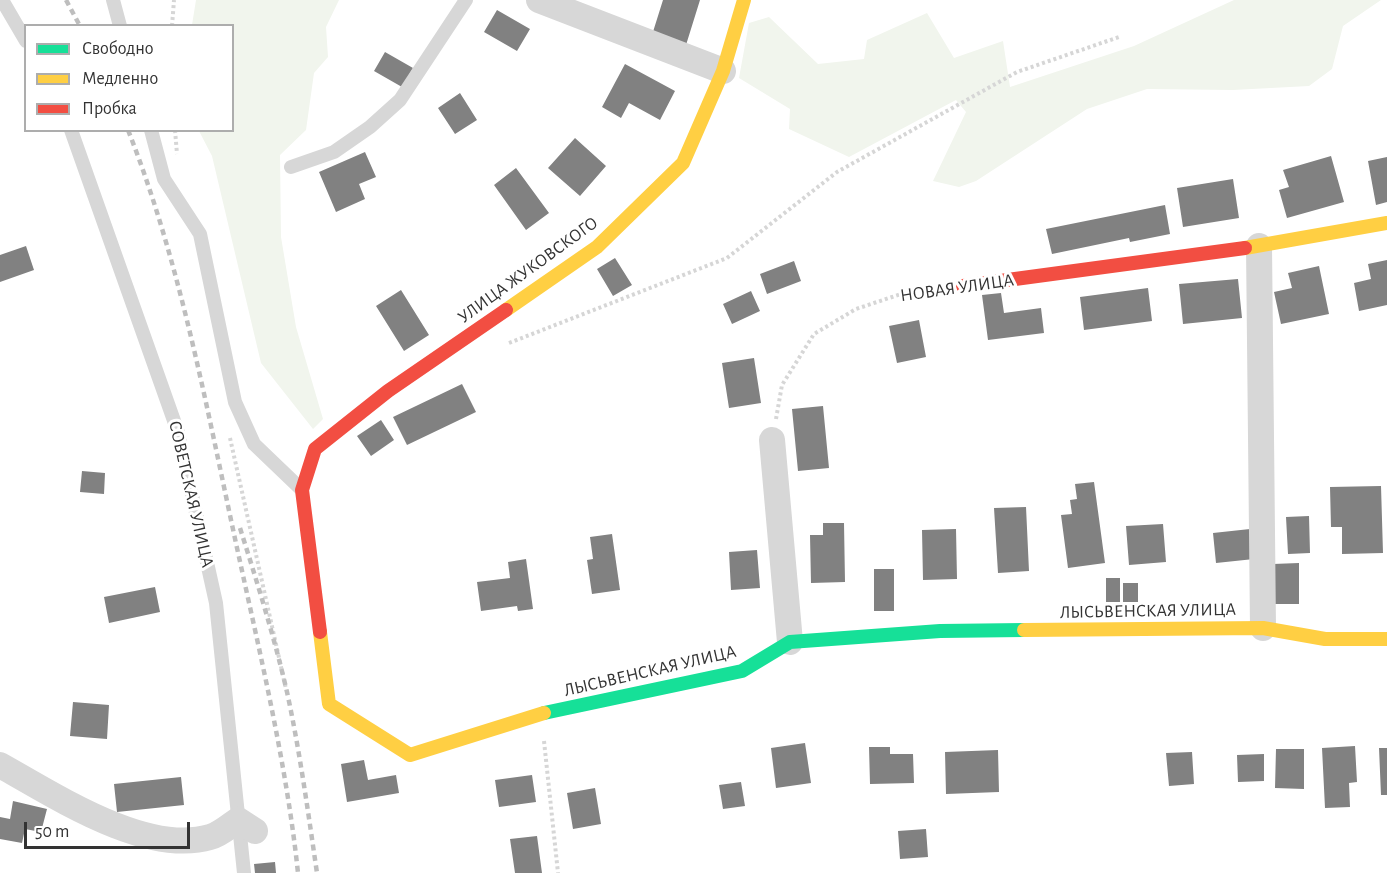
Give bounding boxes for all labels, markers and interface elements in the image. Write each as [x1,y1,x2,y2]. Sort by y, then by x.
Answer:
legend [24,24,234,132]
text: Свободно [82,40,154,58]
text: Медленно [82,70,158,88]
text: Пробка [82,100,137,118]
street label: УЛИЦА ЖУКОВСКОГО [454,212,602,328]
street label: НОВАЯ УЛИЦА [899,269,1015,307]
street label: СОВЕТСКАЯ УЛИЦА [164,419,218,569]
street label: ЛЫСЬВЕНСКАЯ УЛИЦА [1060,599,1236,623]
street label: ЛЫСЬВЕНСКАЯ УЛИЦА [562,641,738,701]
scale bar [27,810,194,848]
text: 50 m [35,823,69,841]

